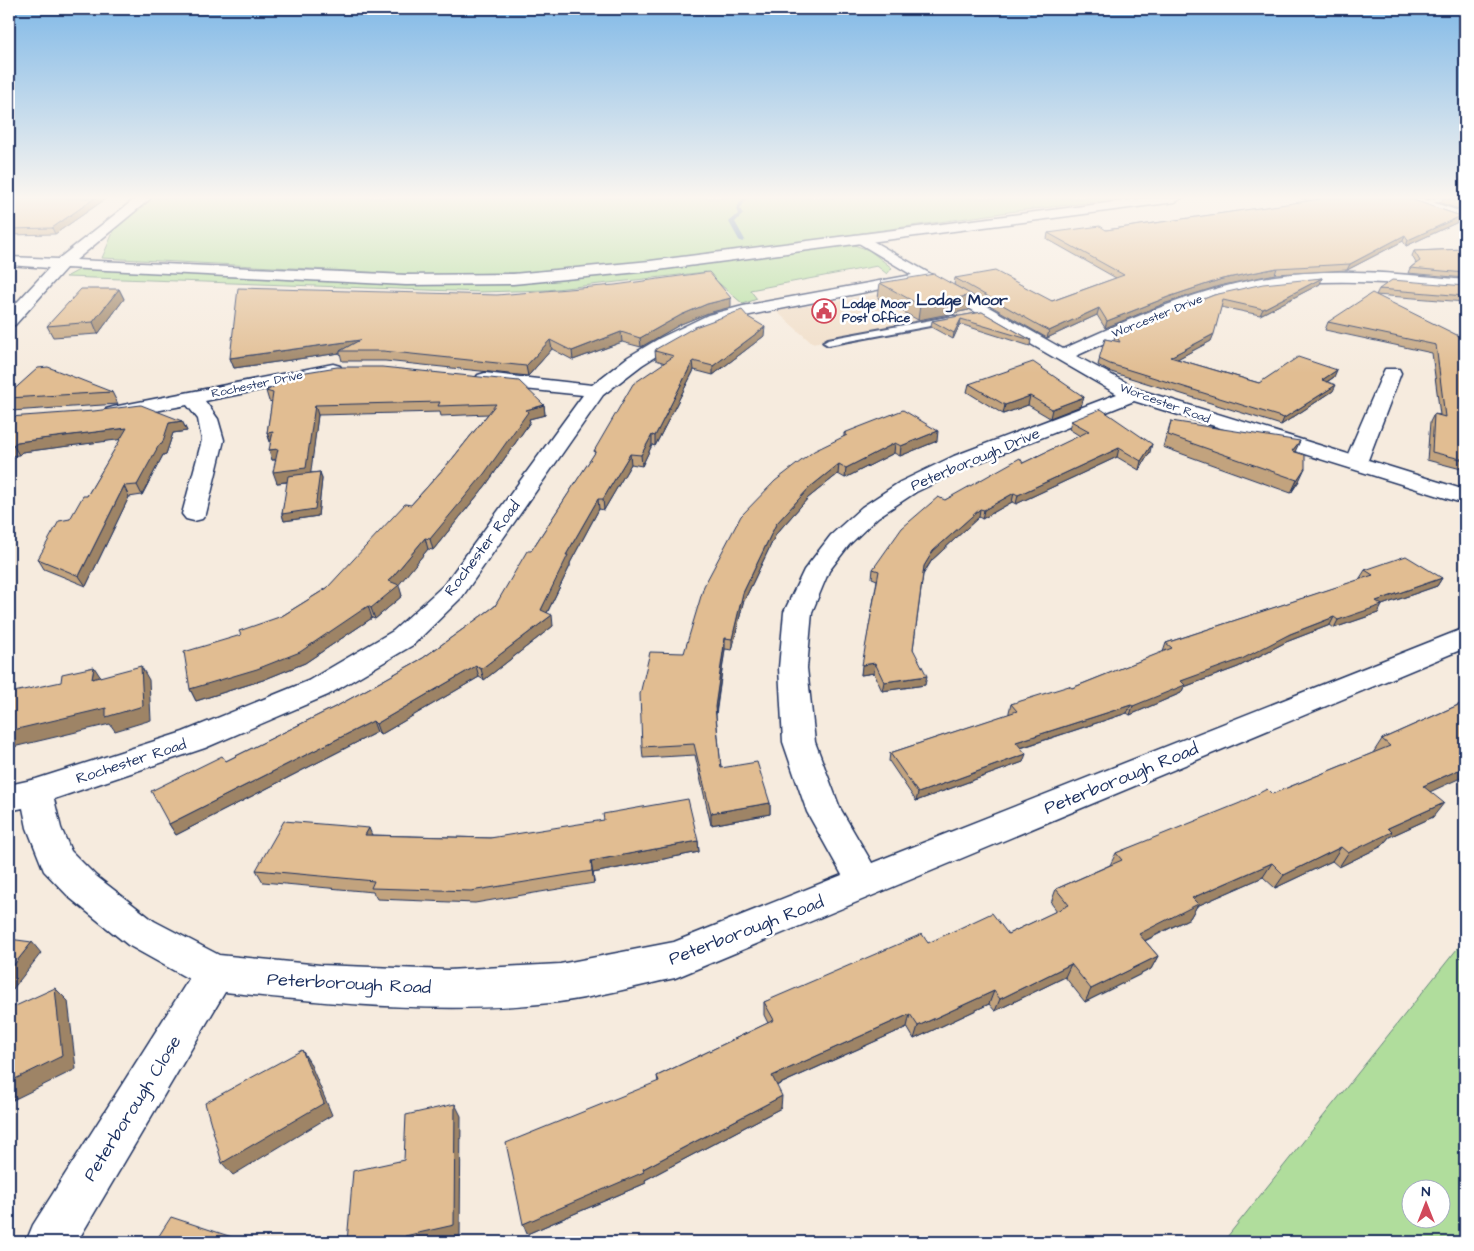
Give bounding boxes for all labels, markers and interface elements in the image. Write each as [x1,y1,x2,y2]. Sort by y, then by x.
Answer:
district label: Lodge Moor [916,289,1008,313]
street label: Worcester Drive [1109,290,1206,342]
place label: Lodge Moor Post Office [842,296,911,327]
public building icon: Lodge Moor Post Office [811,298,837,324]
street label: Rochester Drive [210,366,305,402]
street label: Worcester Road [1117,379,1212,428]
street label: Peterborough Drive [907,423,1044,497]
street label: Rochester Road [440,496,525,600]
street label: Rochester Road [73,734,189,789]
street label: Peterborough Road [1040,736,1202,822]
street label: Peterborough Road [665,889,828,973]
street label: Peterborough Road [266,967,432,1001]
street label: Peterborough Close [77,1030,188,1186]
north arrow [1402,1178,1452,1228]
text: N [1422,1182,1431,1202]

